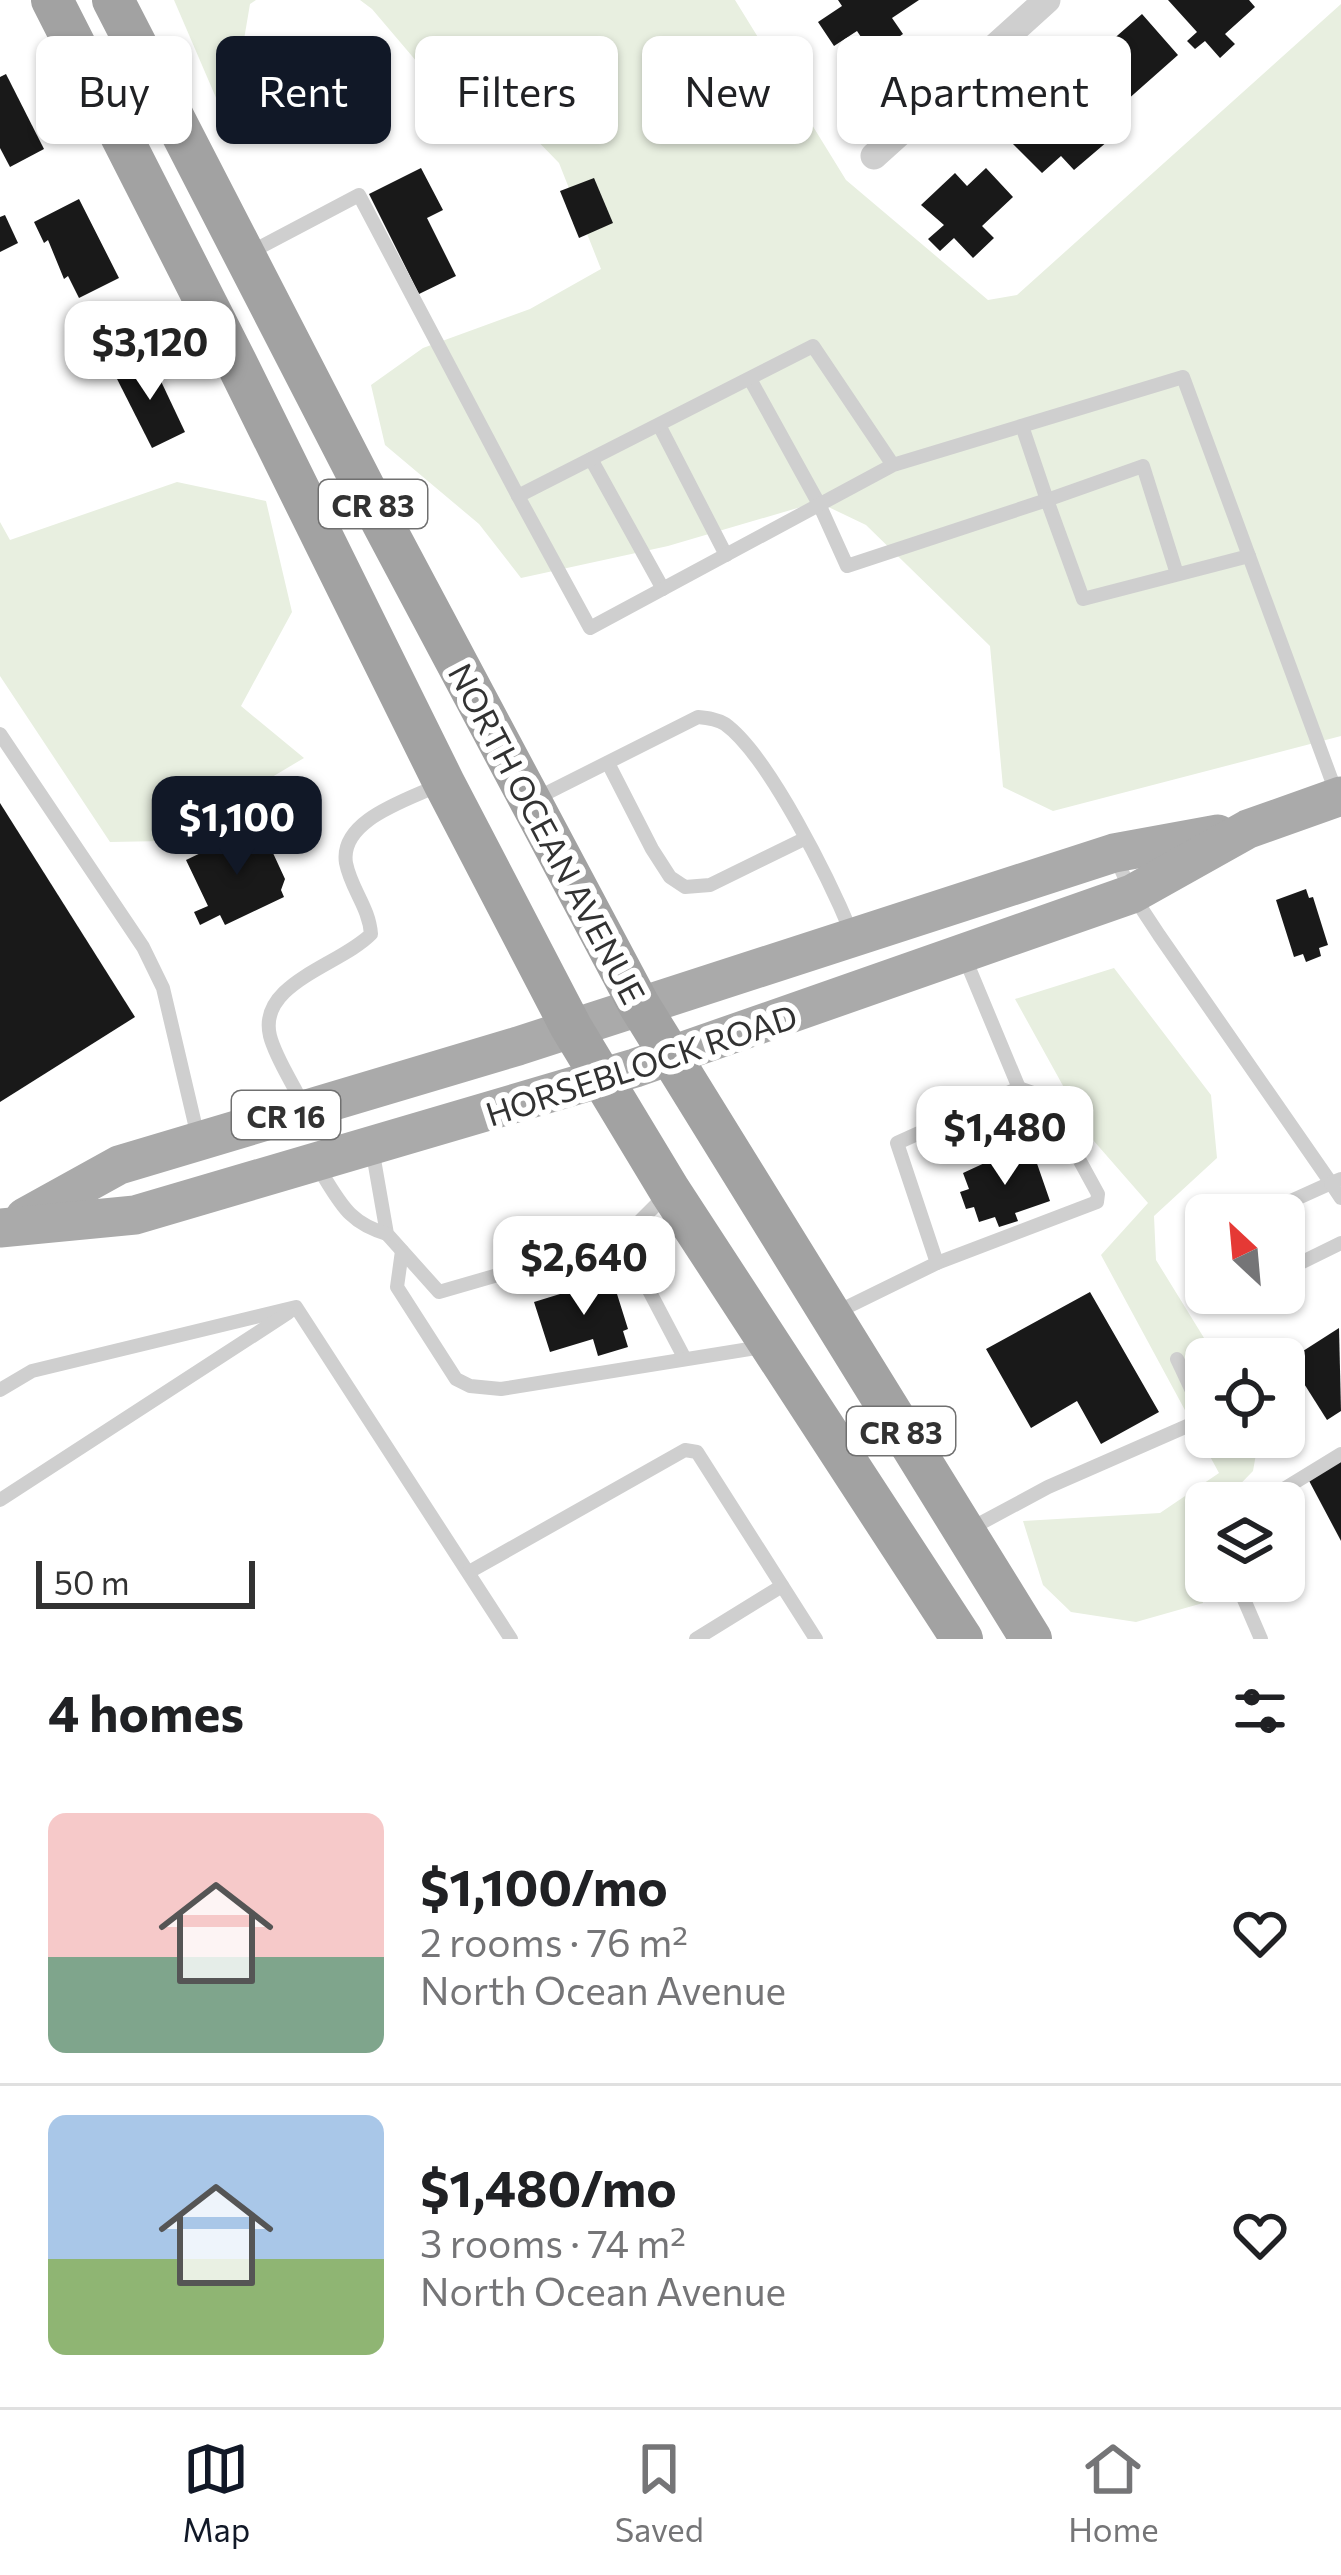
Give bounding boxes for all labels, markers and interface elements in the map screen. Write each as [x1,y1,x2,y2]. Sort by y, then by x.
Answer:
chip: Buy [36,36,192,144]
chip: Rent [216,36,391,144]
chip: Filters [415,36,618,144]
chip: New [642,36,813,144]
chip: Apartment [837,36,1131,144]
pin: $3,120 [52,301,248,403]
text: $3,120 [92,316,208,364]
road number: CR 83 [319,480,427,528]
street label: NORTH OCEAN AVENUE [441,656,655,1010]
pin: $1,100 [139,776,335,878]
text: $1,100 [179,791,295,839]
street label: HORSEBLOCK ROAD [480,994,802,1134]
pin: $1,480 [907,1086,1103,1188]
road number: CR 16 [232,1091,340,1139]
text: $1,480 [943,1101,1067,1149]
north arrow [1185,1194,1305,1314]
map controls [1185,1194,1305,1602]
pin: $2,640 [486,1216,682,1318]
text: $2,640 [520,1231,648,1279]
button: locate [1185,1338,1305,1458]
road number: CR 83 [847,1407,955,1455]
button: layers [1185,1482,1305,1602]
scale bar [36,1555,255,1608]
text: 50 m [54,1561,130,1602]
icon: filters [1227,1678,1293,1744]
text: 4 homes [48,1680,244,1743]
text: $1,100/mo [420,1854,668,1917]
icon: home [144,1861,288,2005]
icon: heart [1227,1900,1293,1966]
text: 2 rooms · 76 m² [420,1917,688,1965]
text: North Ocean Avenue [420,1965,786,2013]
text: $1,480/mo [420,2155,677,2218]
icon: home [144,2163,288,2307]
icon: heart [1227,2202,1293,2268]
text: 3 rooms · 74 m² [420,2218,686,2266]
text: North Ocean Avenue [420,2266,786,2314]
tab: Map [182,2436,250,2549]
tab: Saved [615,2436,704,2549]
tab: Home [1068,2436,1159,2549]

